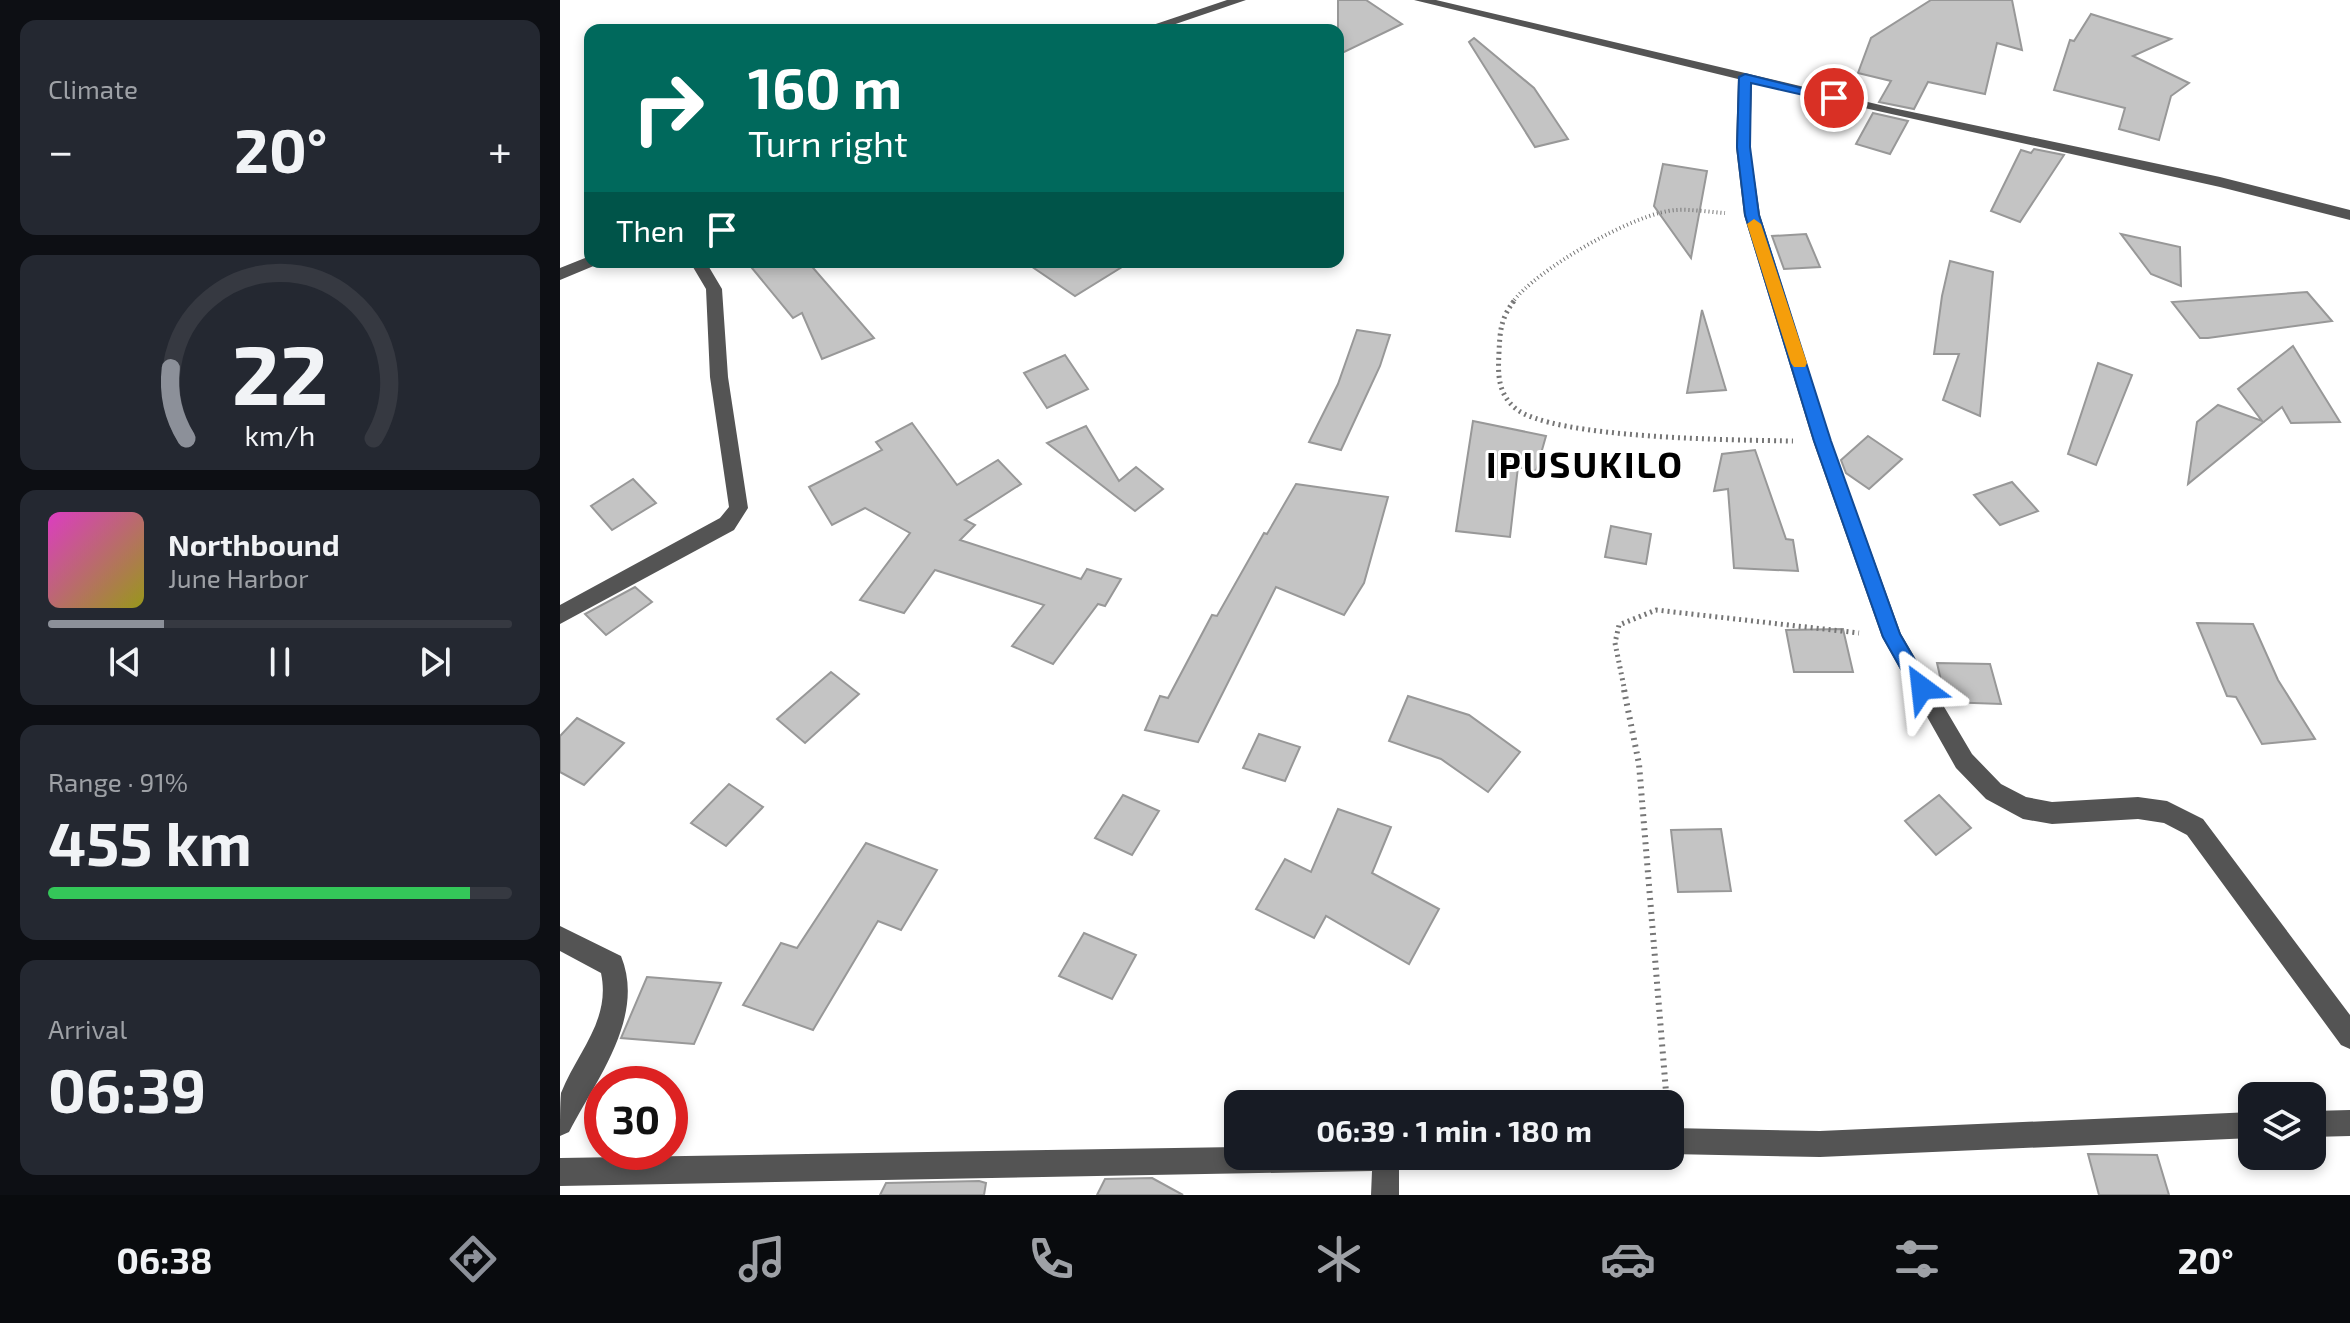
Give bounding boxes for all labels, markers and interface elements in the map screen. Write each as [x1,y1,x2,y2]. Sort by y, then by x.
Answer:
text: 160 m [748,53,902,120]
icon: right [616,56,720,160]
pin [1800,64,1868,132]
text: Climate [48,73,138,104]
icon: arrive [1812,76,1856,120]
text: 20° [234,113,327,185]
text: Turn right [748,121,908,164]
text: − [48,123,74,176]
text: + [488,123,512,176]
icon: arrive [700,208,744,252]
text: Then [616,212,684,248]
text: 22 [232,321,328,421]
text: km/h [245,417,315,452]
district label: IPUSUKILO [1486,442,1684,485]
text: Northbound [168,526,340,562]
text: June Harbor [168,562,309,593]
icon: previous [103,640,147,684]
icon: pause [258,640,302,684]
icon: next [413,640,457,684]
position arrow [1880,646,1964,730]
text: Range · 91% [48,766,188,797]
text: 455 km [48,806,252,878]
text: Arrival [48,1013,127,1044]
text: 06:39 [48,1053,206,1125]
speed limit sign: 30 [584,1066,688,1170]
map controls [2238,1082,2326,1170]
button: layers [2238,1082,2326,1170]
text: 06:39 · 1 min · 180 m [1316,1112,1592,1148]
icon: directions [445,1231,501,1287]
icon: music [734,1231,790,1287]
icon: phone [1023,1231,1079,1287]
icon: climate [1311,1231,1367,1287]
icon: car [1600,1231,1656,1287]
icon: filters [1889,1231,1945,1287]
text: 06:38 [116,1238,212,1281]
text: 20° [2178,1238,2234,1281]

